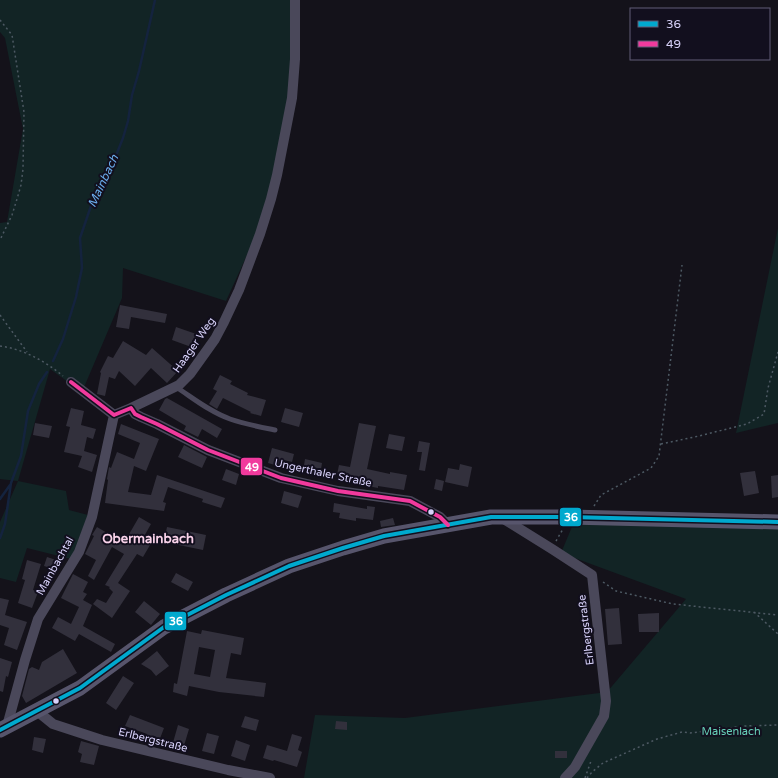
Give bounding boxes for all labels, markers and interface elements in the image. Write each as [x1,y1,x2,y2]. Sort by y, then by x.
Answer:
legend [630,8,770,60]
text: 36 [666,17,681,31]
text: 49 [666,37,681,51]
water label: Mainbach [85,152,122,210]
street label: Haager Weg [170,315,218,375]
street label: Ungerthaler Straße [273,456,373,490]
line badge: 49 [240,457,263,476]
text: 49 [245,461,259,474]
unlabelled marker [426,507,436,517]
line badge: 36 [559,507,582,527]
text: 36 [564,511,578,524]
district label: Obermainbach [102,531,194,547]
street label: Mainbachtal [34,534,76,598]
street label: Erlbergstraße [575,594,597,666]
line badge: 36 [164,611,187,631]
text: 36 [169,615,183,628]
unlabelled marker [51,696,61,706]
street label: Erlbergstraße [117,725,189,755]
park label: Maisenlach [701,725,761,738]

